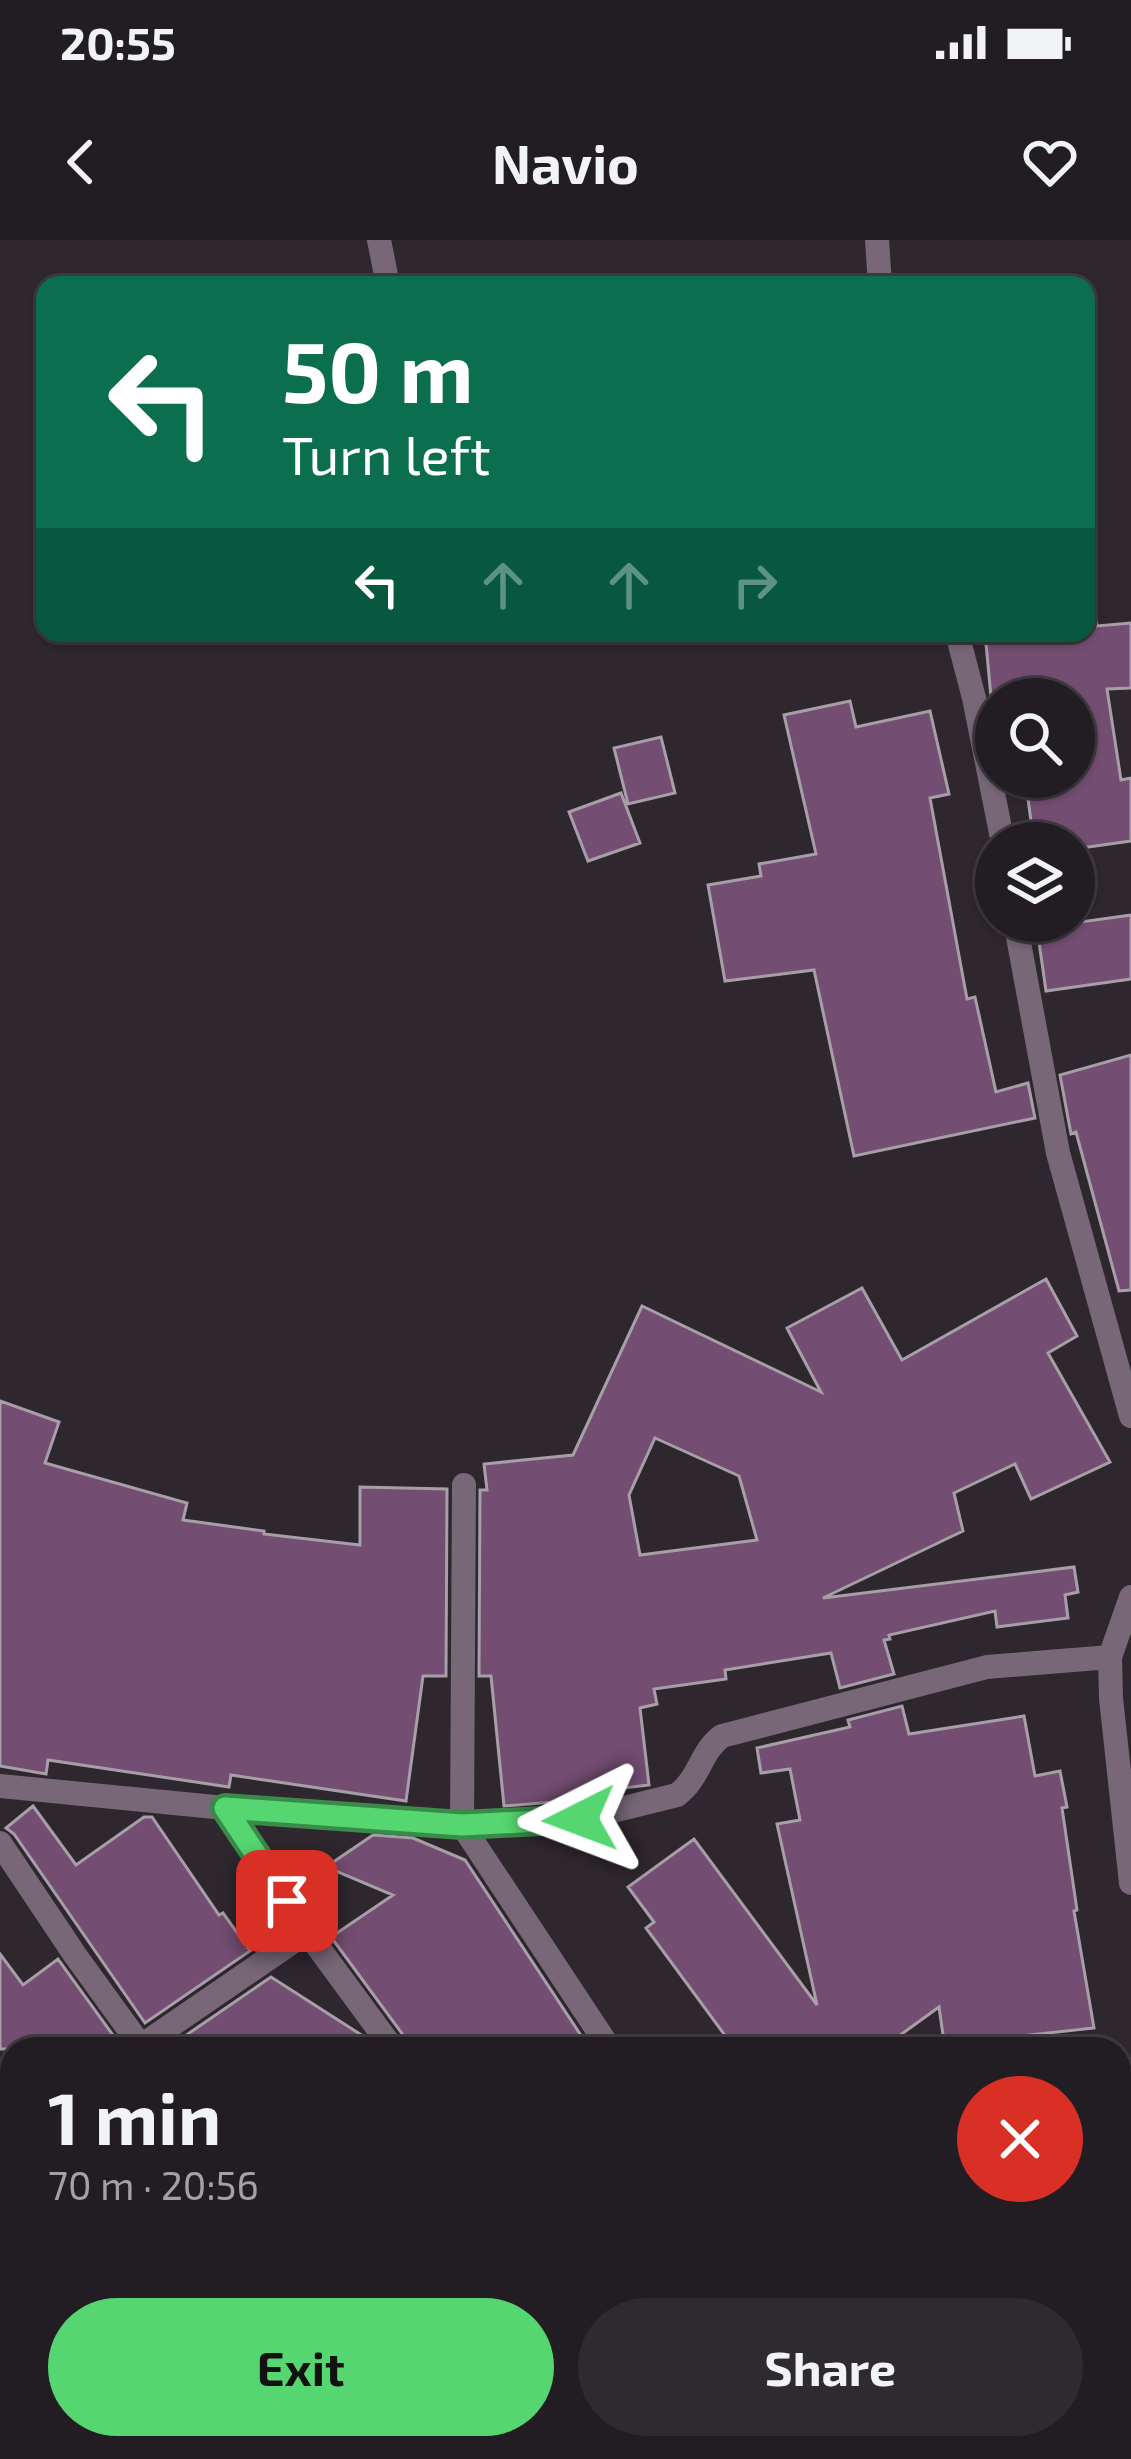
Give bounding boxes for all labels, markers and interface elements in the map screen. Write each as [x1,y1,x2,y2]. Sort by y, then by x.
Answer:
text: 20:55 [60,15,176,69]
icon: back [48,129,114,195]
icon: heart [1017,129,1083,195]
text: Navio [492,130,639,195]
text: 50 m [282,319,474,420]
icon: left [84,324,240,480]
text: Turn left [282,421,491,486]
icon: left [344,552,410,618]
icon: ahead [470,552,536,618]
icon: ahead [596,552,662,618]
icon: right [722,552,788,618]
map controls [975,678,1095,942]
button: search [975,678,1095,798]
button: layers [975,822,1095,942]
position arrow [517,1756,643,1882]
pin [236,1850,338,1952]
icon: arrive [254,1868,320,1934]
text: 1 min [48,2073,221,2159]
button: close [957,2076,1083,2202]
text: 70 m · 20:56 [48,2161,259,2208]
button: Exit [48,2298,554,2436]
button: Share [578,2298,1083,2436]

